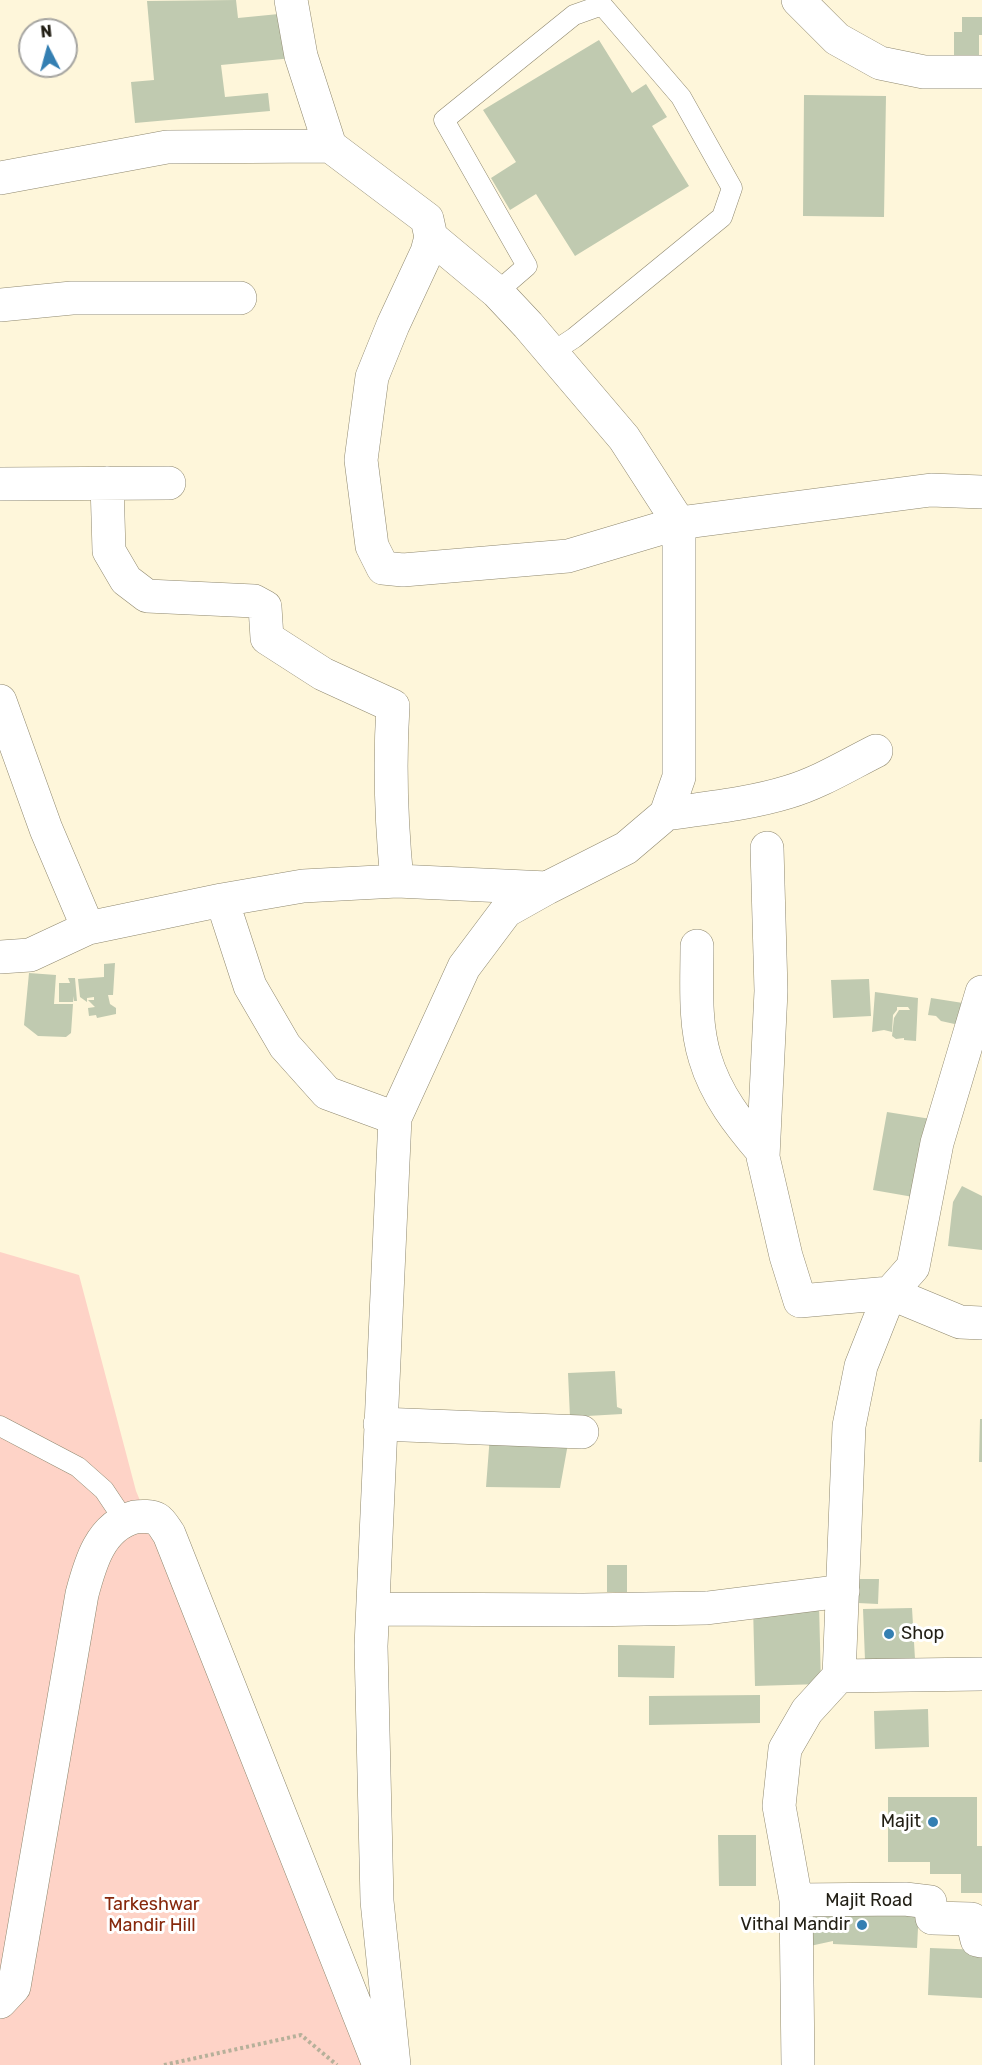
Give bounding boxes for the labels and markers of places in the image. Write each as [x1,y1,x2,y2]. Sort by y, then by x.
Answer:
place label: Shop [901,1623,944,1645]
marker: Shop [882,1627,896,1641]
place label: Majit [881,1811,921,1833]
marker: Majit [926,1815,940,1829]
place label: Vithal Mandir [740,1914,850,1936]
marker: Vithal Mandir [855,1918,869,1932]

